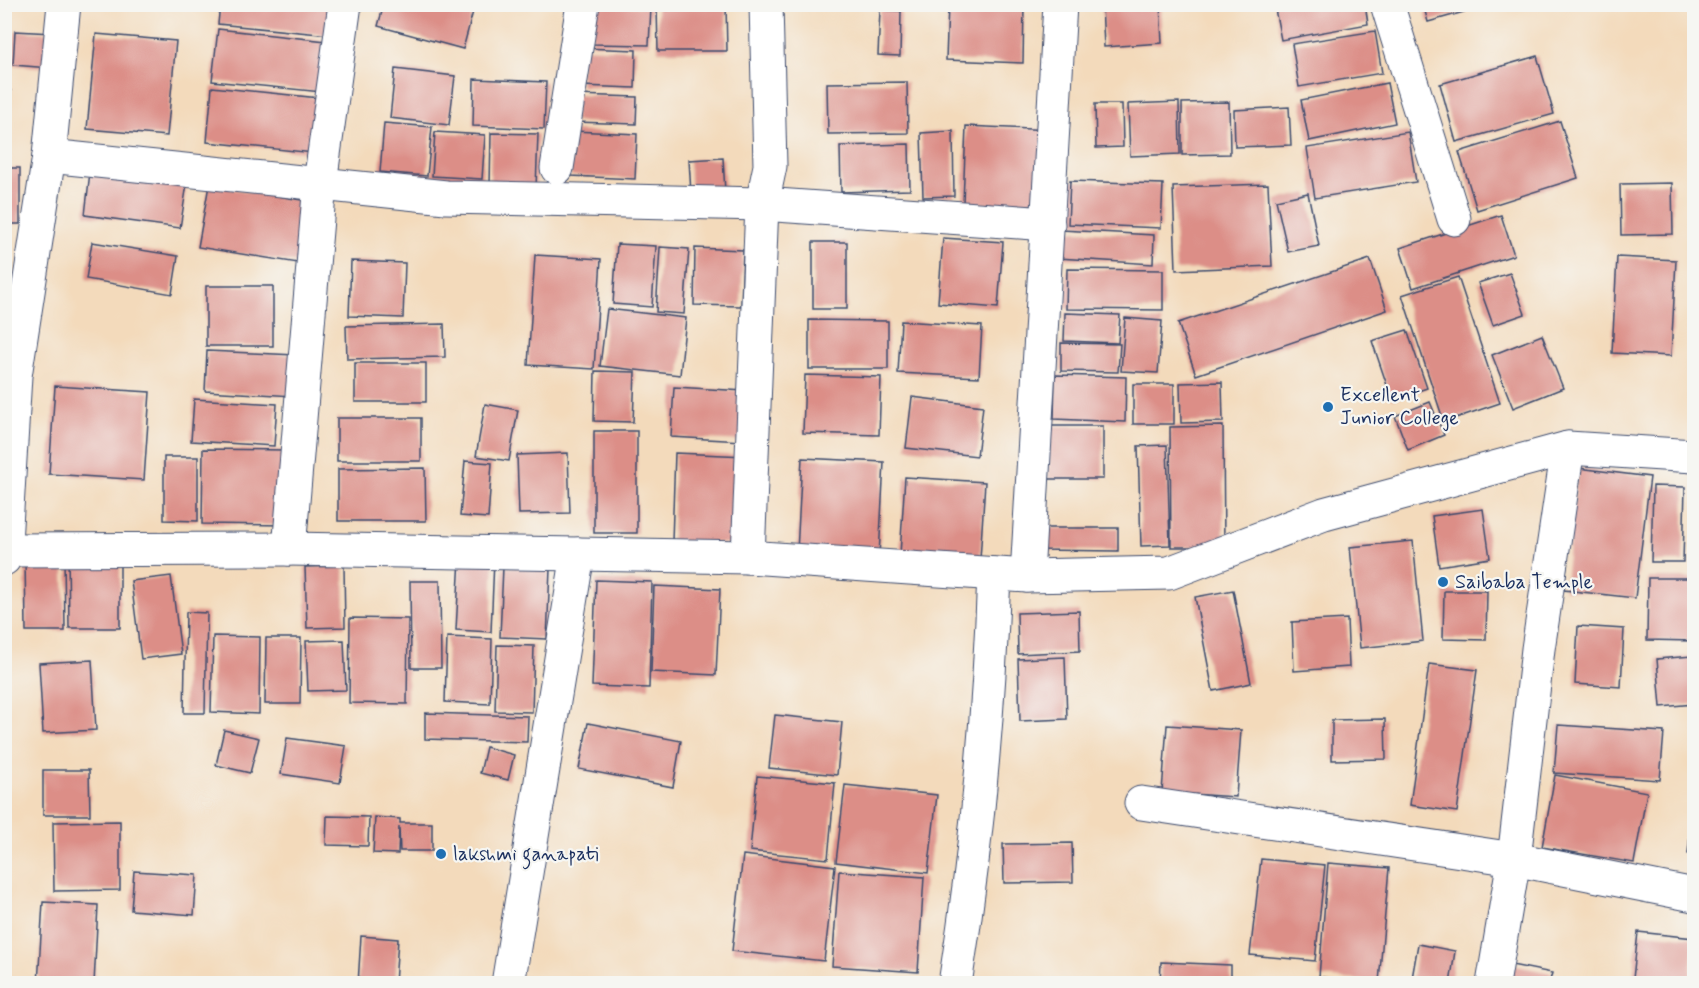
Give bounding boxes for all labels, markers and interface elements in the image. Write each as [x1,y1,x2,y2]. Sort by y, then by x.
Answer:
place label: Excellent Junior College [1340,382,1459,432]
marker: Excellent Junior College [1321,400,1335,414]
place label: Saibaba Temple [1455,569,1593,596]
marker: Saibaba Temple [1436,575,1450,589]
place label: lakshmi ganapati [453,841,599,870]
marker: lakshmi ganapati [434,847,448,861]

